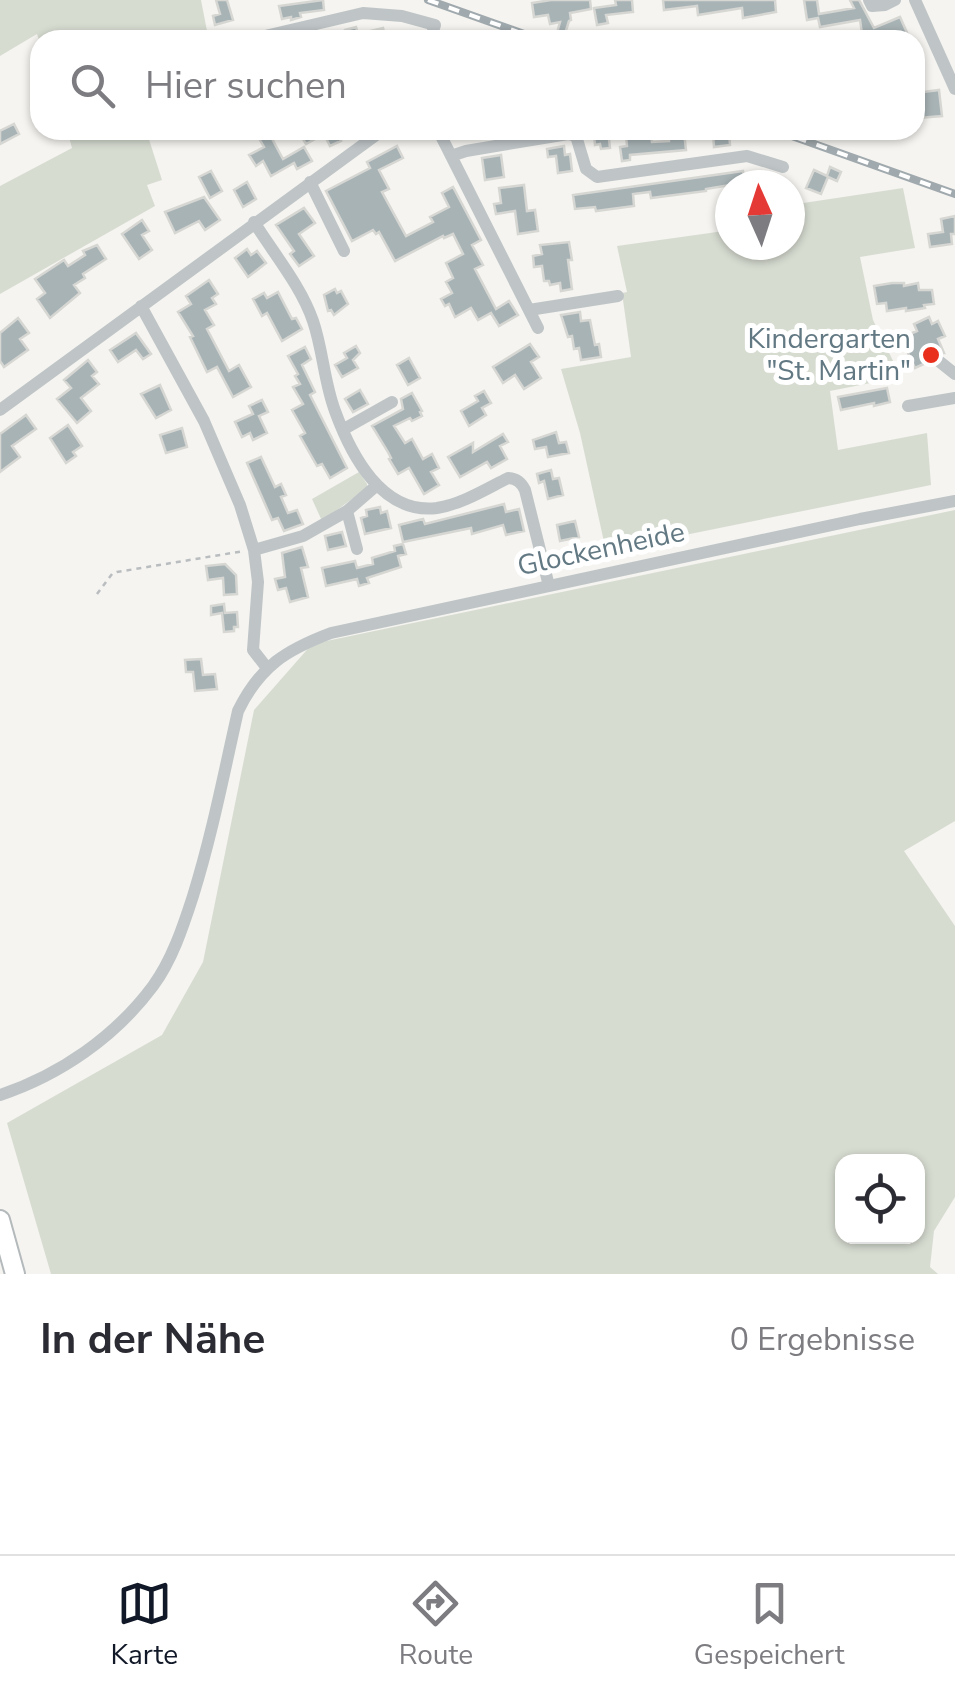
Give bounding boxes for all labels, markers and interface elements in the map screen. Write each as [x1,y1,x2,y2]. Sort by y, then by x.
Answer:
search box [30,30,925,140]
icon: search [65,58,120,113]
text: Hier suchen [145,60,347,111]
north arrow [715,170,805,260]
place label: Kindergarten "St. Martin" [748,320,911,390]
marker: Kindergarten "St. Martin" [920,344,942,366]
street label: Glockenheide [514,513,688,585]
map controls [835,1154,925,1244]
button: locate [835,1154,925,1244]
text: In der Nähe [40,1311,265,1368]
text: 0 Ergebnisse [730,1318,915,1361]
tab: Karte [110,1576,178,1674]
tab: Route [399,1576,473,1674]
tab: Gespeichert [694,1576,845,1674]

